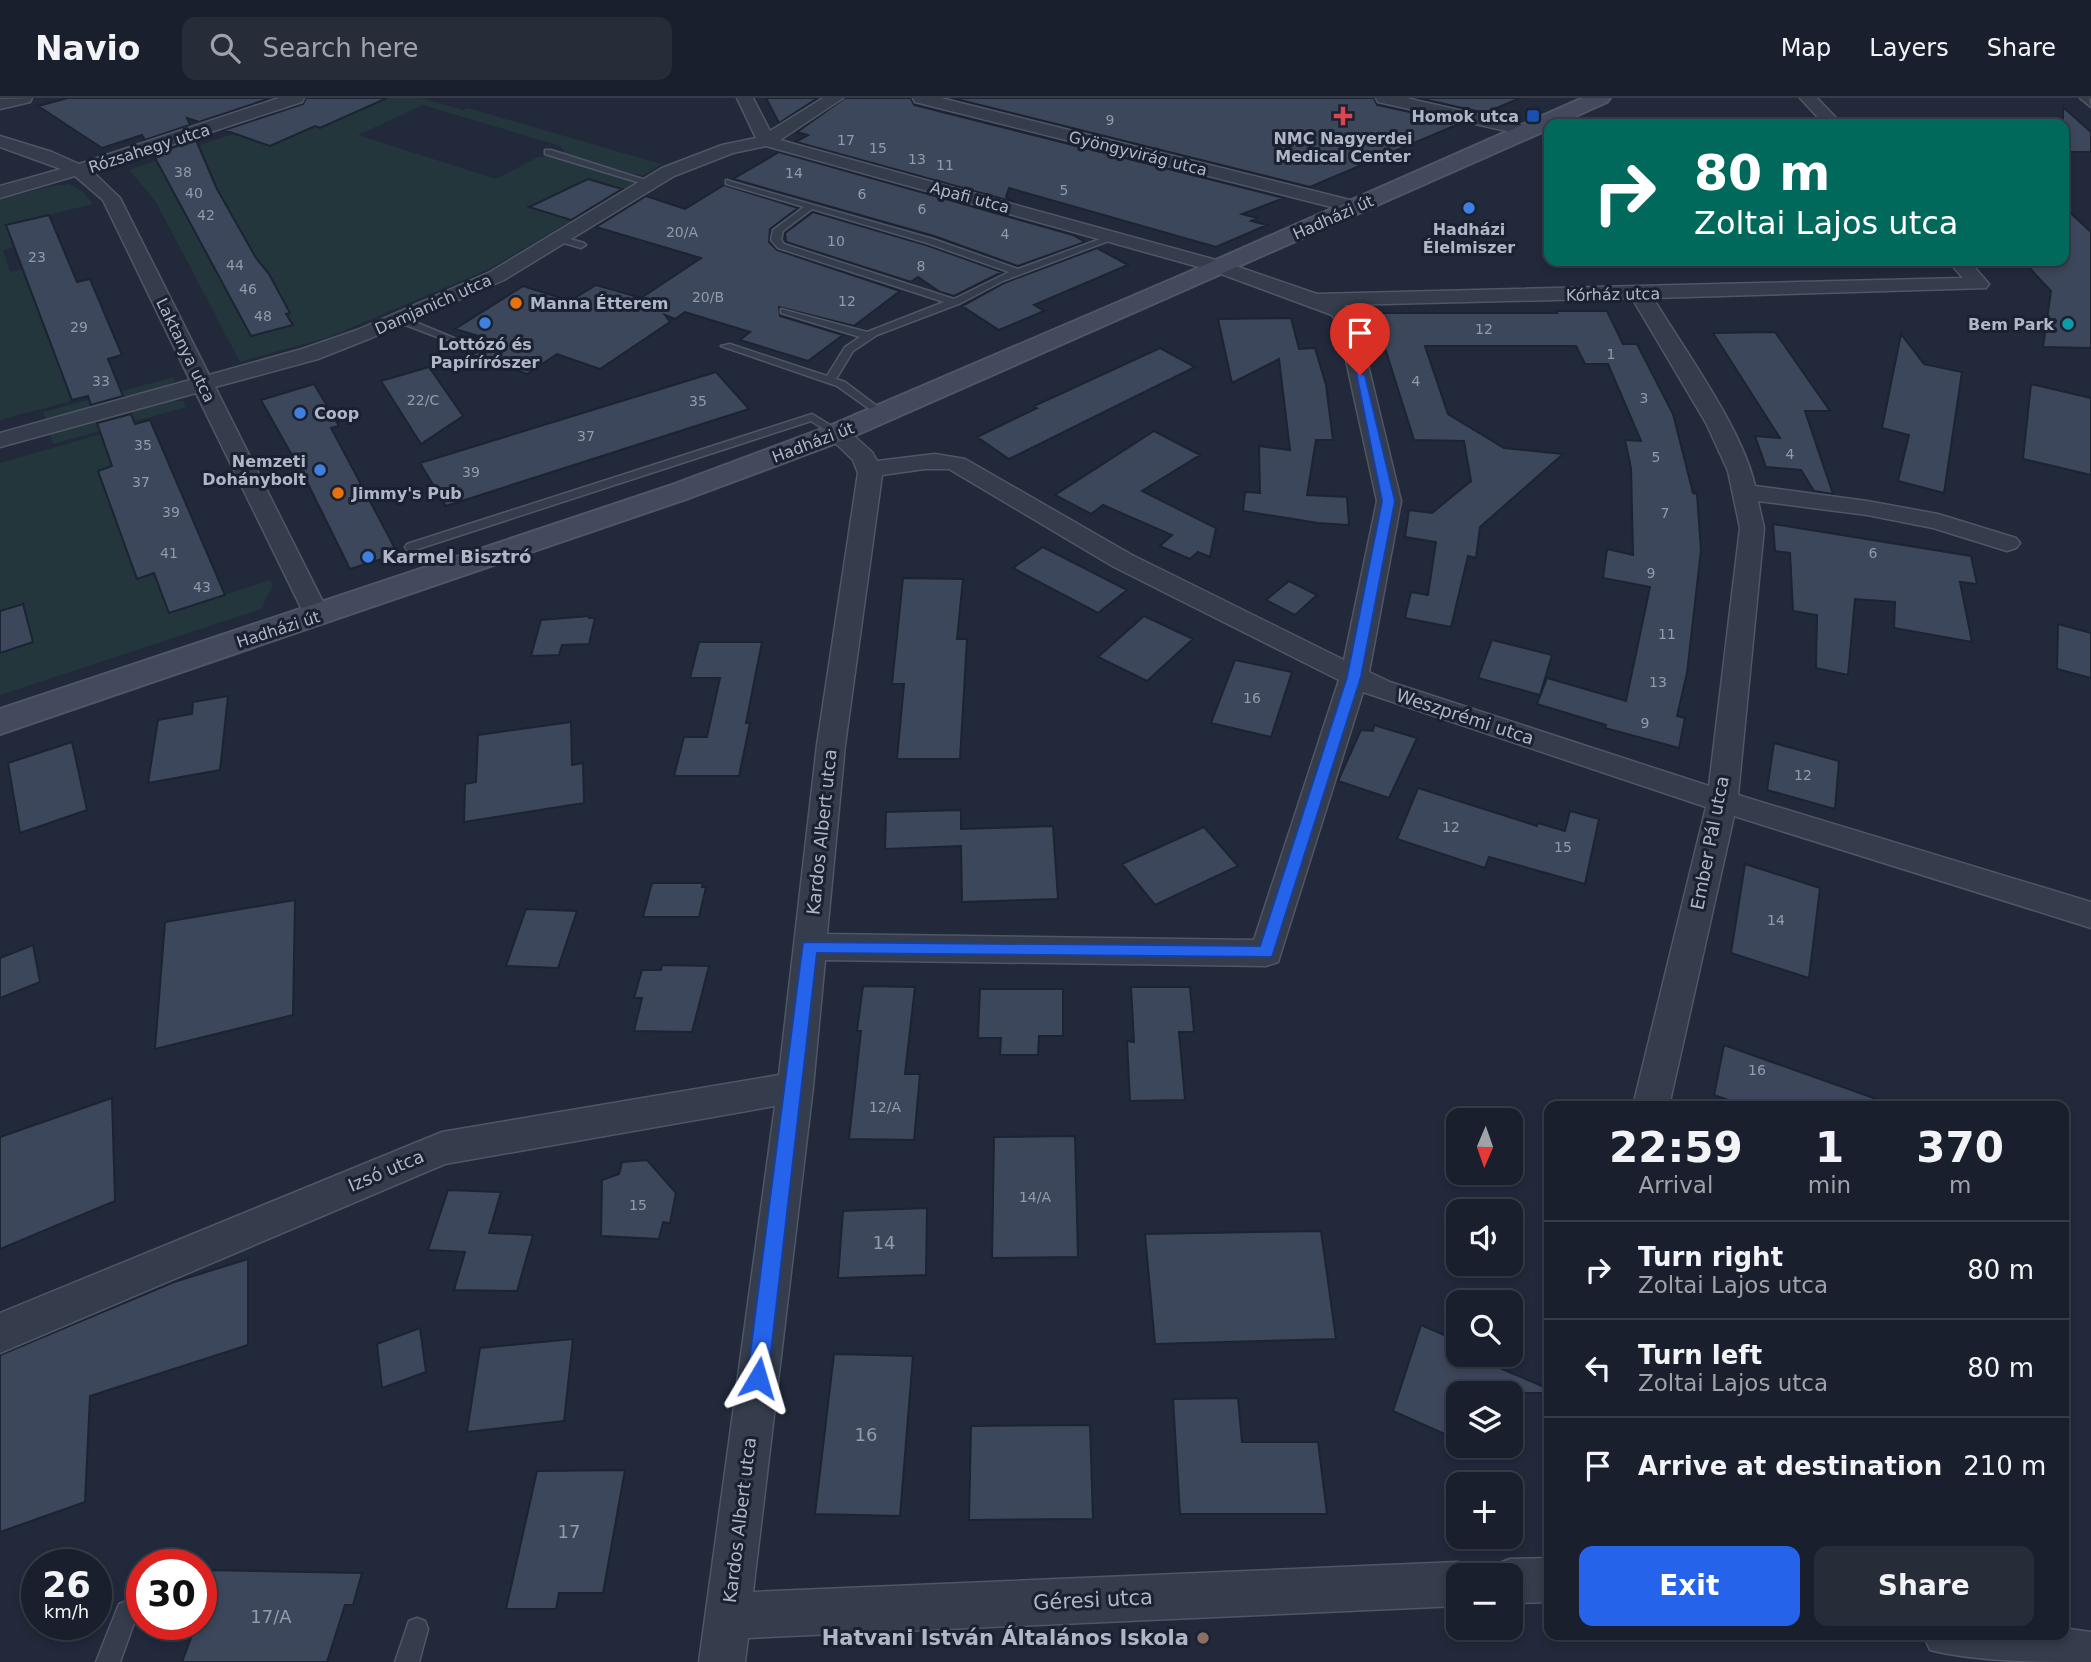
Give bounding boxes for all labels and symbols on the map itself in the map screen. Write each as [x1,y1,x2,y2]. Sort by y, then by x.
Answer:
marker: NMC Nagyerdei Medical Center [1333,106,1353,126]
place label: Homok utca [1411,107,1519,126]
marker: Homok utca [1525,108,1541,124]
house number: 9 [1106,112,1114,128]
street label: Rózsahegy utca [86,120,212,177]
street label: Gyöngyvirág utca [1067,127,1209,180]
place label: NMC Nagyerdei Medical Center [1273,129,1413,166]
house number: 17 [837,132,855,148]
house number: 15 [869,140,887,156]
house number: 13 [908,151,926,167]
house number: 11 [936,157,954,173]
house number: 38 [174,164,192,180]
house number: 14 [785,165,803,181]
street label: Apafi utca [928,178,1011,217]
house number: 5 [1060,182,1068,198]
house number: 40 [185,185,203,201]
house number: 6 [858,186,867,202]
street label: Hadházi út [1290,191,1376,244]
marker: Hadházi Élelmiszer [1461,200,1477,216]
house number: 6 [918,201,927,217]
house number: 42 [197,207,215,223]
place label: Hadházi Élelmiszer [1423,220,1515,257]
house number: 20/A [666,224,698,240]
house number: 4 [1001,226,1010,242]
house number: 10 [827,233,845,249]
house number: 23 [28,249,46,265]
house number: 44 [226,257,244,273]
house number: 8 [917,258,925,274]
street label: Damjanich utca [372,270,494,339]
house number: 46 [239,281,257,297]
street label: Kórház utca [1566,284,1660,305]
house number: 20/B [692,289,724,305]
house number: 12 [838,293,856,309]
place label: Manna Étterem [530,294,668,313]
street label: Laktanya utca [152,295,219,405]
marker: Manna Étterem [508,295,524,311]
pin [1330,303,1390,375]
house number: 48 [254,308,272,324]
marker: Lottózó és Papírírószer [477,315,493,331]
place label: Bem Park [1968,315,2054,334]
marker: Bem Park [2060,316,2076,332]
house number: 29 [70,319,88,335]
house number: 12 [1475,321,1493,337]
place label: Lottózó és Papírírószer [431,335,540,372]
house number: 1 [1607,346,1615,362]
house number: 33 [92,373,110,389]
house number: 4 [1412,373,1421,389]
house number: 3 [1640,390,1648,406]
house number: 22/C [407,392,439,408]
house number: 35 [689,393,707,409]
place label: Coop [314,404,359,423]
marker: Coop [292,405,308,421]
street label: Hadházi út [769,418,857,467]
house number: 37 [577,428,595,444]
house number: 35 [134,437,152,453]
house number: 4 [1786,446,1795,462]
house number: 5 [1652,449,1660,465]
place label: Nemzeti Dohánybolt [202,452,306,489]
marker: Nemzeti Dohánybolt [312,462,328,478]
house number: 39 [462,464,480,480]
house number: 37 [132,474,150,490]
place label: Jimmy's Pub [351,484,462,503]
marker: Jimmy's Pub [330,485,346,501]
house number: 39 [162,504,180,520]
house number: 7 [1661,505,1669,521]
house number: 41 [160,545,178,561]
house number: 6 [1869,545,1878,561]
place label: Karmel Bisztró [382,546,531,567]
marker: Karmel Bisztró [360,549,376,565]
house number: 9 [1647,565,1655,581]
house number: 43 [193,579,211,595]
street label: Hadházi út [234,607,322,652]
house number: 11 [1658,626,1676,642]
house number: 13 [1649,674,1667,690]
street label: Weszprémi utca [1394,684,1537,749]
house number: 16 [1243,690,1261,706]
house number: 9 [1641,715,1649,731]
street label: Kardos Albert utca [802,748,841,916]
house number: 12 [1794,767,1812,783]
street label: Ember Pál utca [1686,774,1733,912]
house number: 12 [1442,819,1460,835]
house number: 15 [1554,839,1572,855]
house number: 14 [1767,912,1785,928]
house number: 16 [1748,1062,1766,1078]
house number: 12/A [869,1099,901,1115]
north arrow [1446,1108,1522,1185]
street label: Izsó utca [345,1145,427,1196]
house number: 14/A [1019,1189,1051,1205]
house number: 15 [629,1197,647,1213]
house number: 14 [873,1232,895,1253]
position arrow [721,1341,795,1415]
house number: 16 [855,1424,877,1445]
street label: Kardos Albert utca [719,1436,760,1604]
house number: 17 [558,1521,580,1542]
speed limit sign: 30 [126,1549,217,1640]
street label: Géresi utca [1033,1585,1153,1615]
house number: 17/A [250,1606,292,1627]
place label: Hatvani István Általános Iskola [822,1625,1189,1650]
marker: Hatvani István Általános Iskola [1195,1630,1211,1646]

